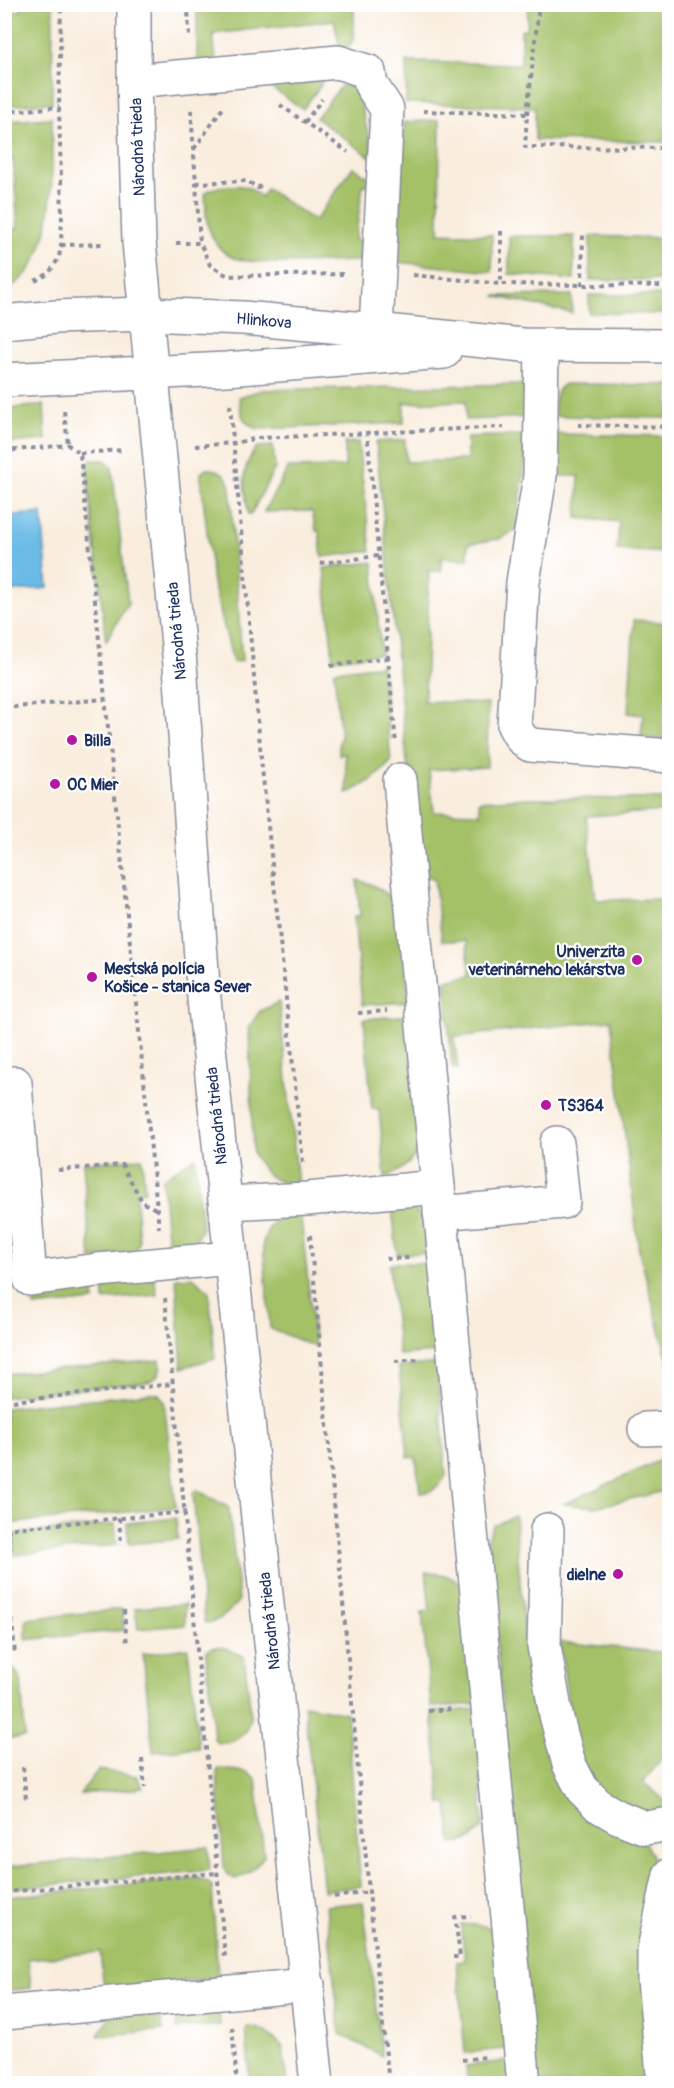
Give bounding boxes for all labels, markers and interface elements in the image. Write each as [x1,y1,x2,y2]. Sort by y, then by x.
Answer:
street label: Národná trieda [126,97,150,196]
street label: Hlinkova [235,309,292,333]
street label: Národná trieda [163,581,191,681]
place label: Billa [84,731,112,751]
marker: Billa [65,733,79,747]
place label: OC Mier [67,775,119,795]
marker: OC Mier [48,777,62,791]
place label: Univerzita veterinárneho lekárstva [468,942,626,980]
marker: Univerzita veterinárneho lekárstva [630,953,644,967]
place label: Mestská polícia Košice - stanica Sever [104,959,252,997]
marker: Mestská polícia Košice - stanica Sever [85,970,99,984]
street label: Národná trieda [202,1066,232,1166]
place label: TS364 [557,1096,604,1116]
marker: TS364 [539,1098,553,1112]
place label: dielne [567,1565,607,1585]
marker: dielne [611,1567,625,1581]
street label: Národná trieda [255,1571,285,1671]

